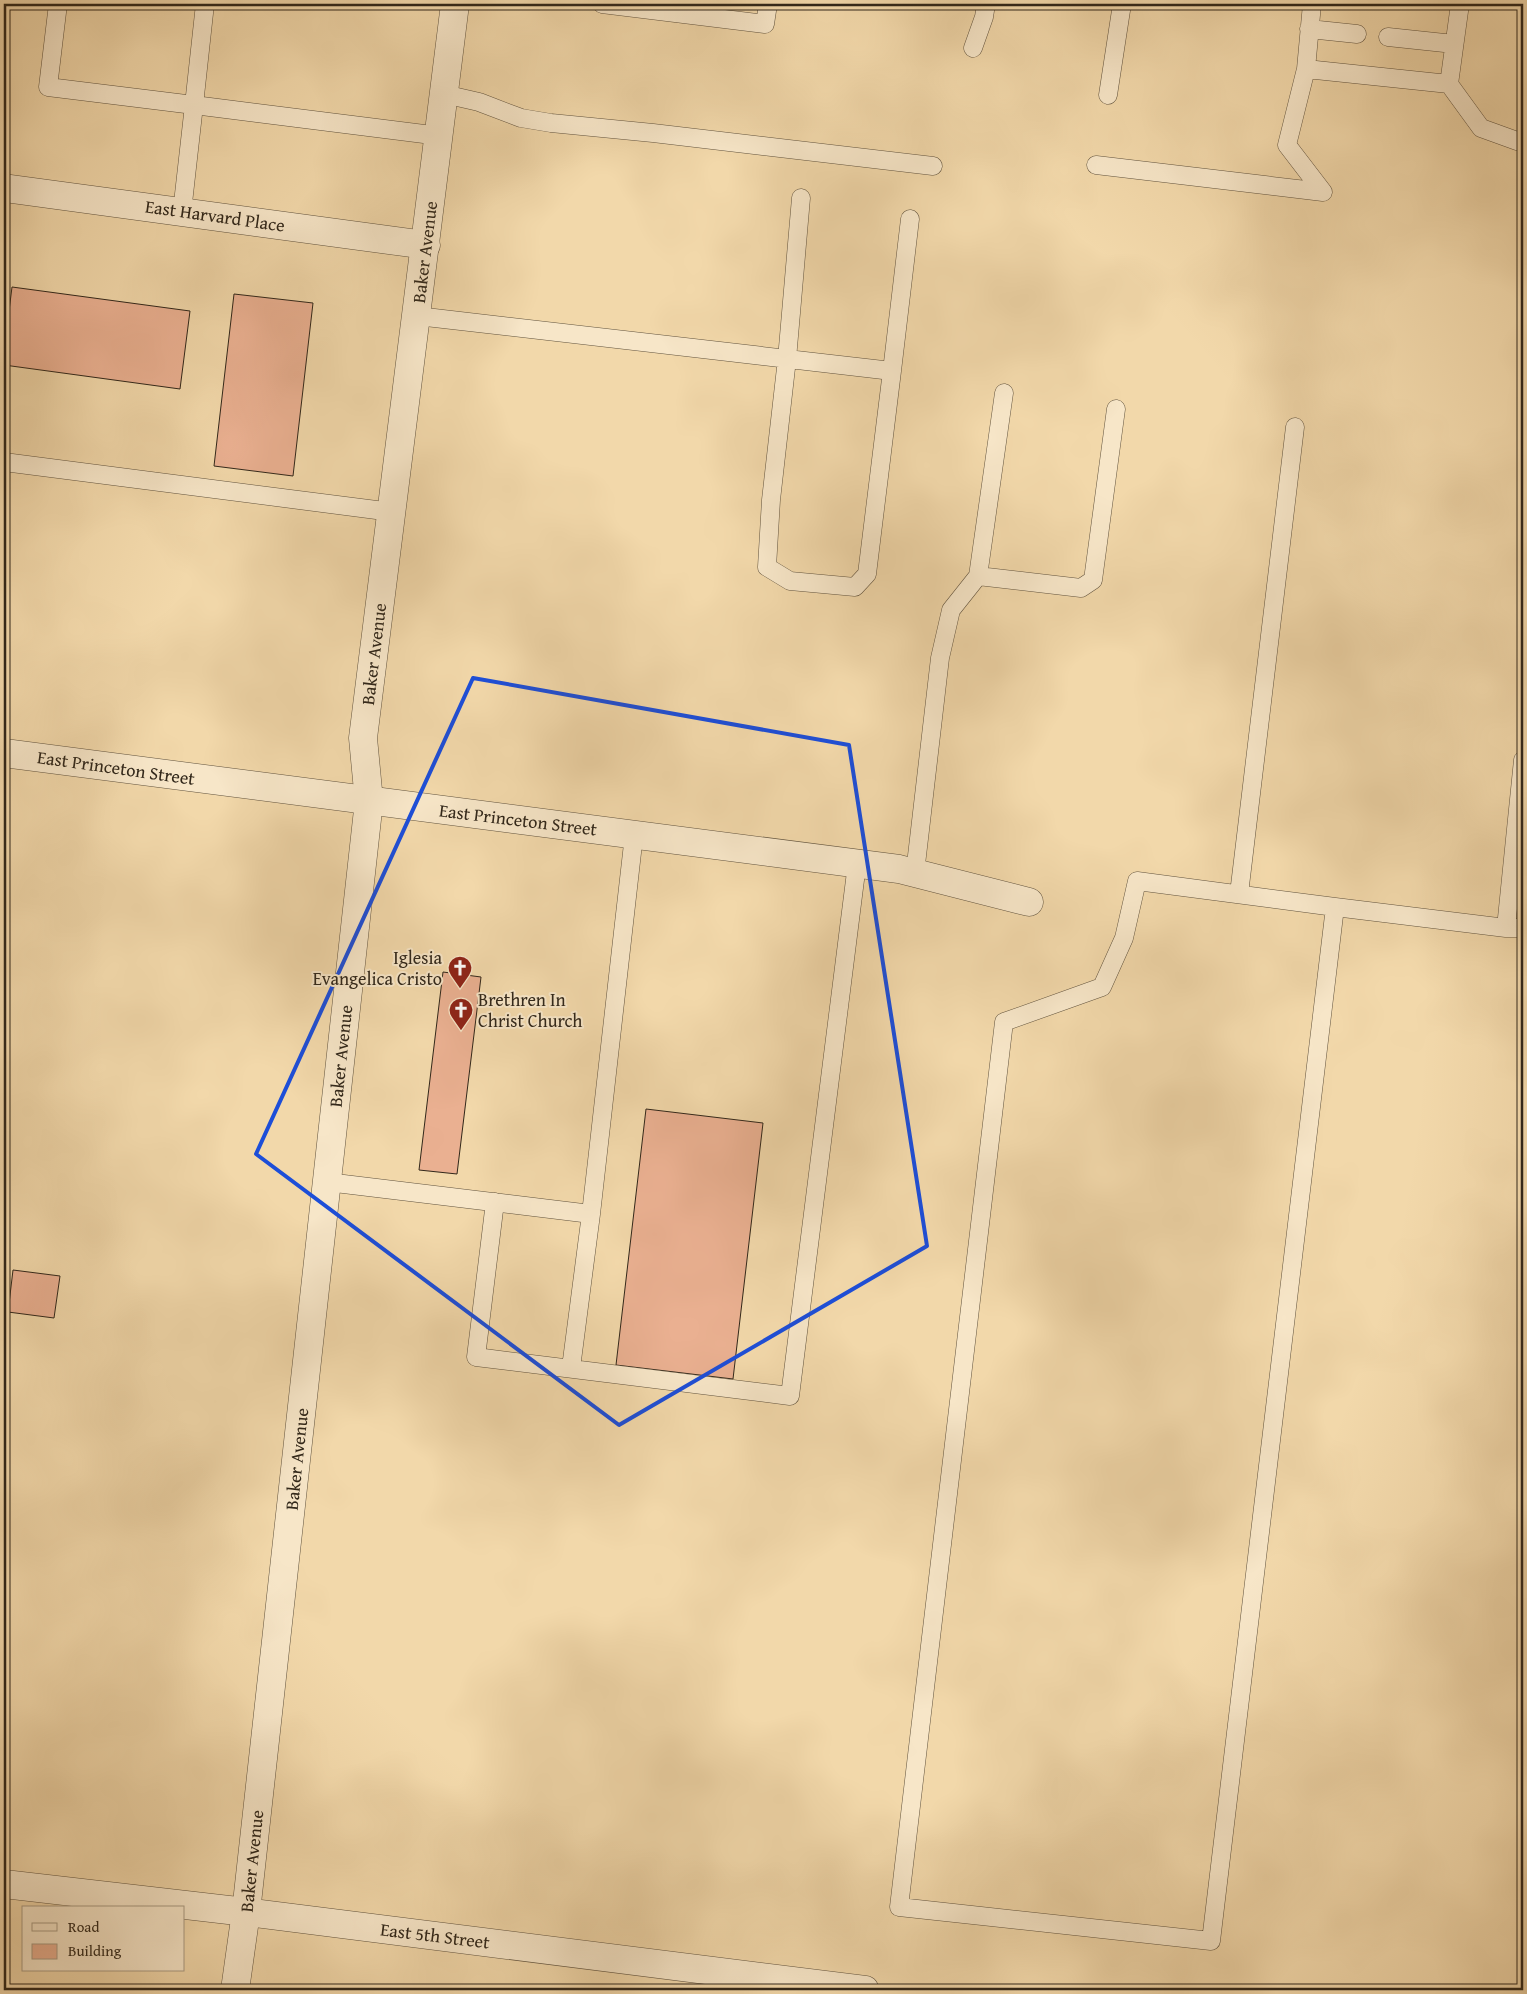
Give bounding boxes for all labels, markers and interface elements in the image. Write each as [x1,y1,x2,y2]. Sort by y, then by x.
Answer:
street label: East Harvard Place [144,192,287,239]
street label: Baker Avenue [405,199,444,305]
street label: Baker Avenue [354,601,393,707]
street label: East Princeton Street [36,743,197,792]
street label: East Princeton Street [438,796,599,843]
place label: Iglesia Evangelica Cristo [313,944,442,992]
church icon: Iglesia Evangelica Cristo [447,955,473,989]
place label: Brethren In Christ Church [478,986,582,1034]
church icon: Brethren In Christ Church [448,997,474,1031]
street label: Baker Avenue [322,1003,359,1108]
street label: Baker Avenue [278,1406,315,1511]
street label: Baker Avenue [233,1808,270,1913]
legend [22,1906,185,1972]
street label: East 5th Street [379,1915,492,1956]
text: Road [68,1916,99,1937]
text: Building [68,1940,122,1961]

